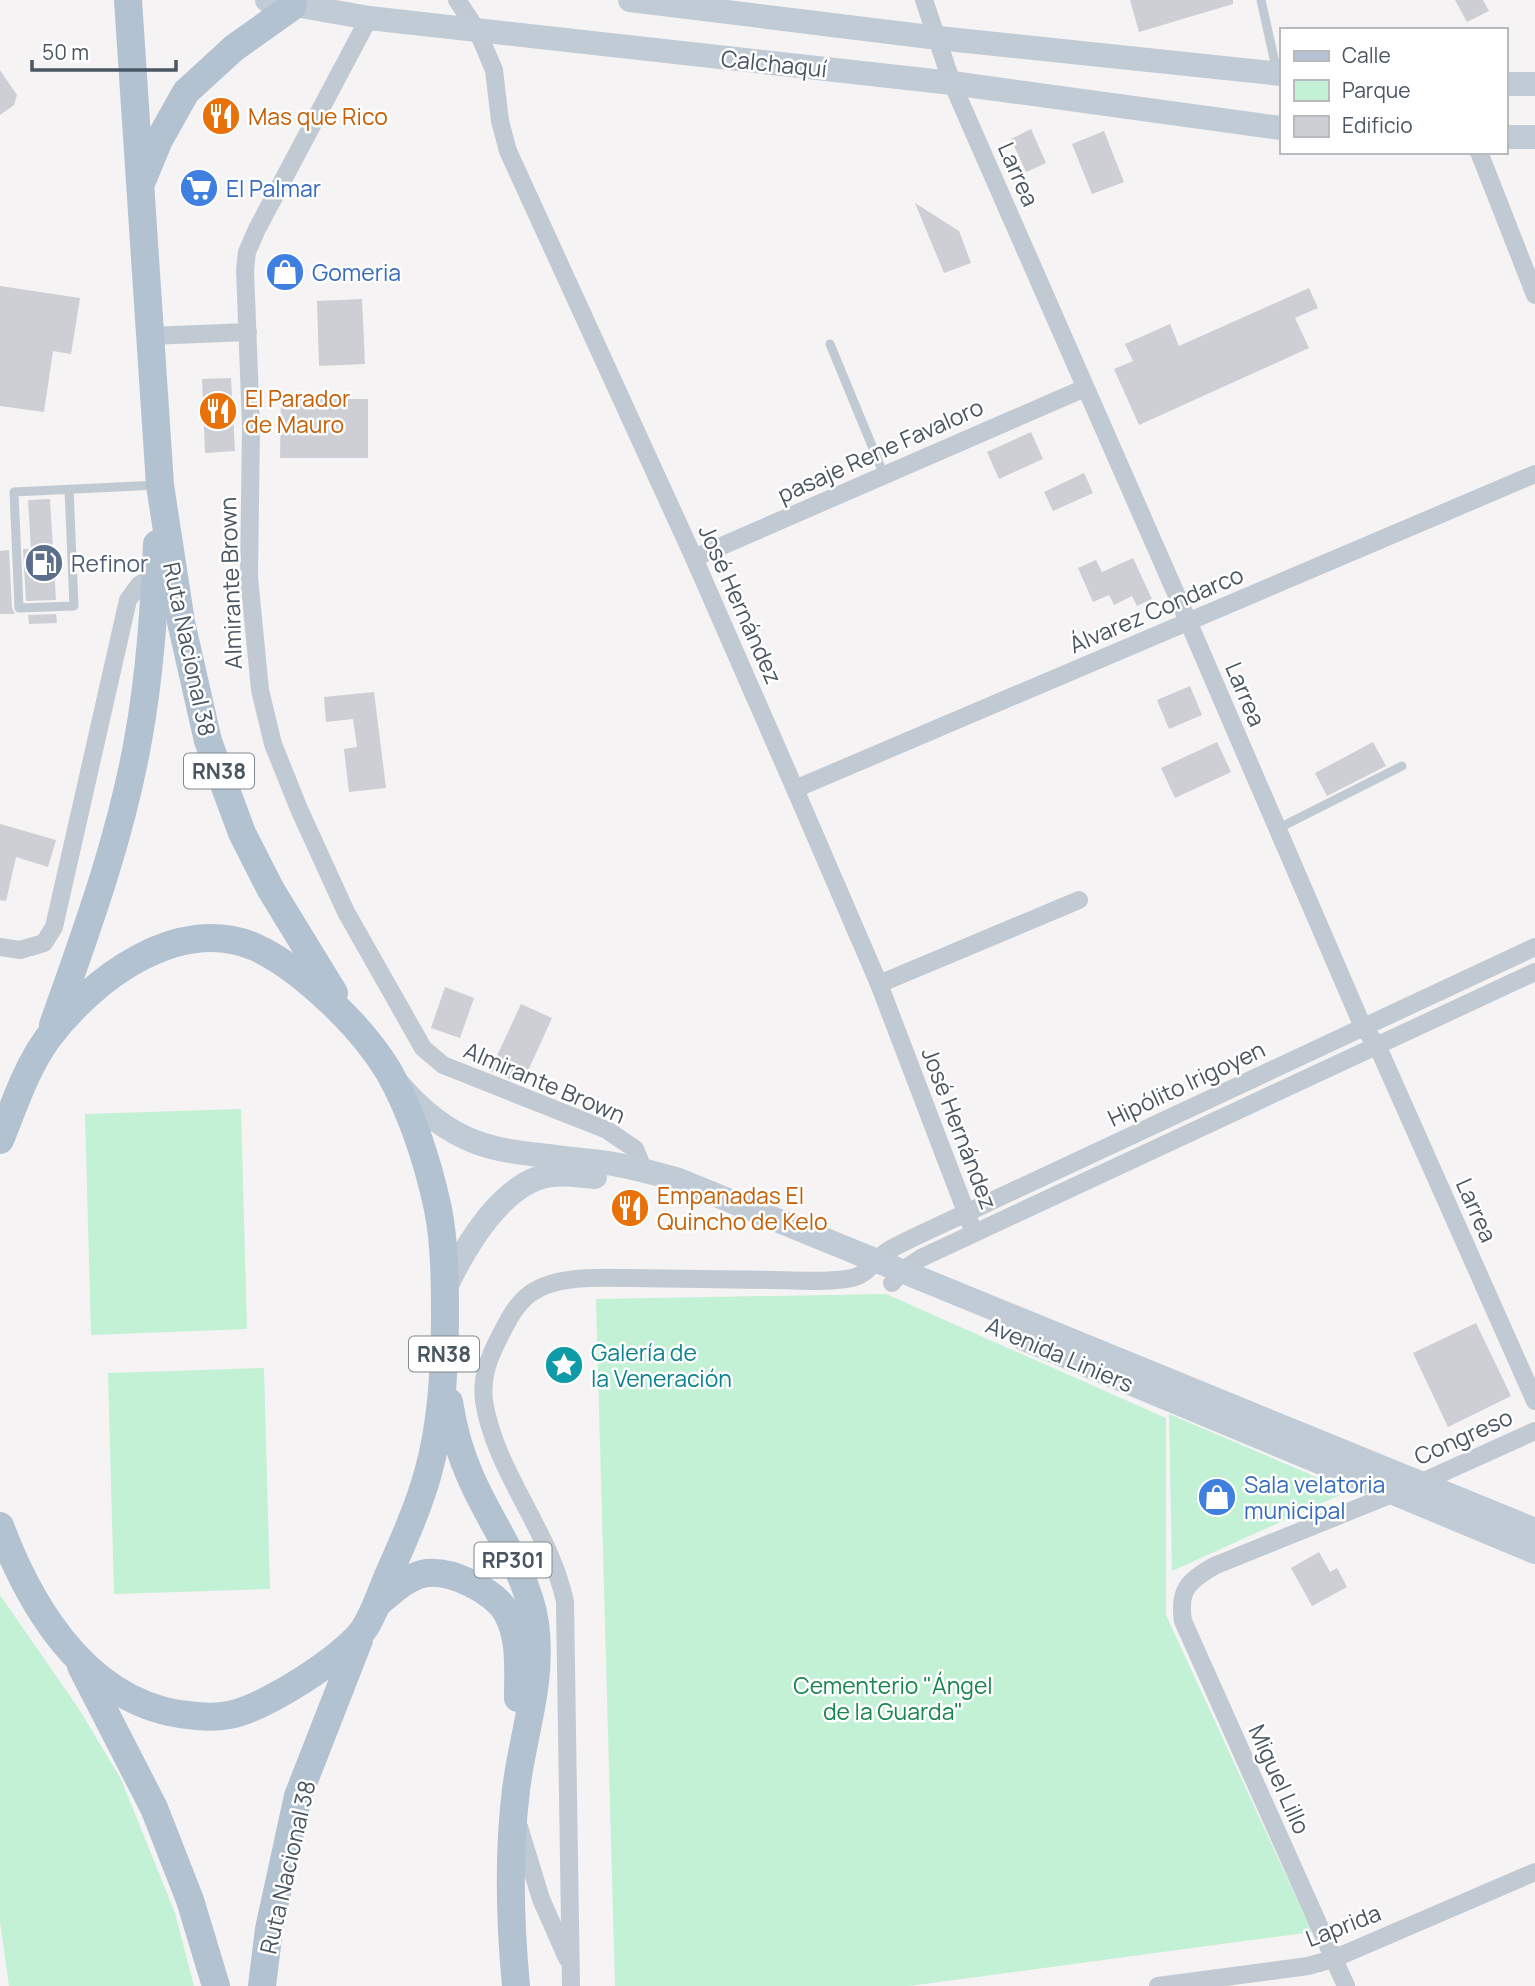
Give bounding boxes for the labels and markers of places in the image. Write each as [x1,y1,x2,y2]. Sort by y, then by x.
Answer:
restaurant icon: Mas que Rico [200,95,242,137]
place label: Mas que Rico [248,100,388,132]
supermarket icon: El Palmar [178,167,220,209]
place label: El Palmar [226,172,321,204]
shop icon: Gomeria [264,251,306,293]
place label: Gomeria [312,256,401,288]
place label: El Parador de Mauro [245,382,350,440]
restaurant icon: El Parador de Mauro [197,390,239,432]
fuel station icon: Refinor [23,542,65,584]
place label: Refinor [71,547,148,579]
place label: Empanadas El Quincho de Kelo [657,1179,828,1237]
restaurant icon: Empanadas El Quincho de Kelo [609,1187,651,1229]
place label: Galería de la Veneración [591,1336,732,1394]
place icon: Galería de la Veneración [543,1344,585,1386]
place label: Sala velatoria municipal [1244,1468,1385,1526]
shop icon: Sala velatoria municipal [1196,1476,1238,1518]

